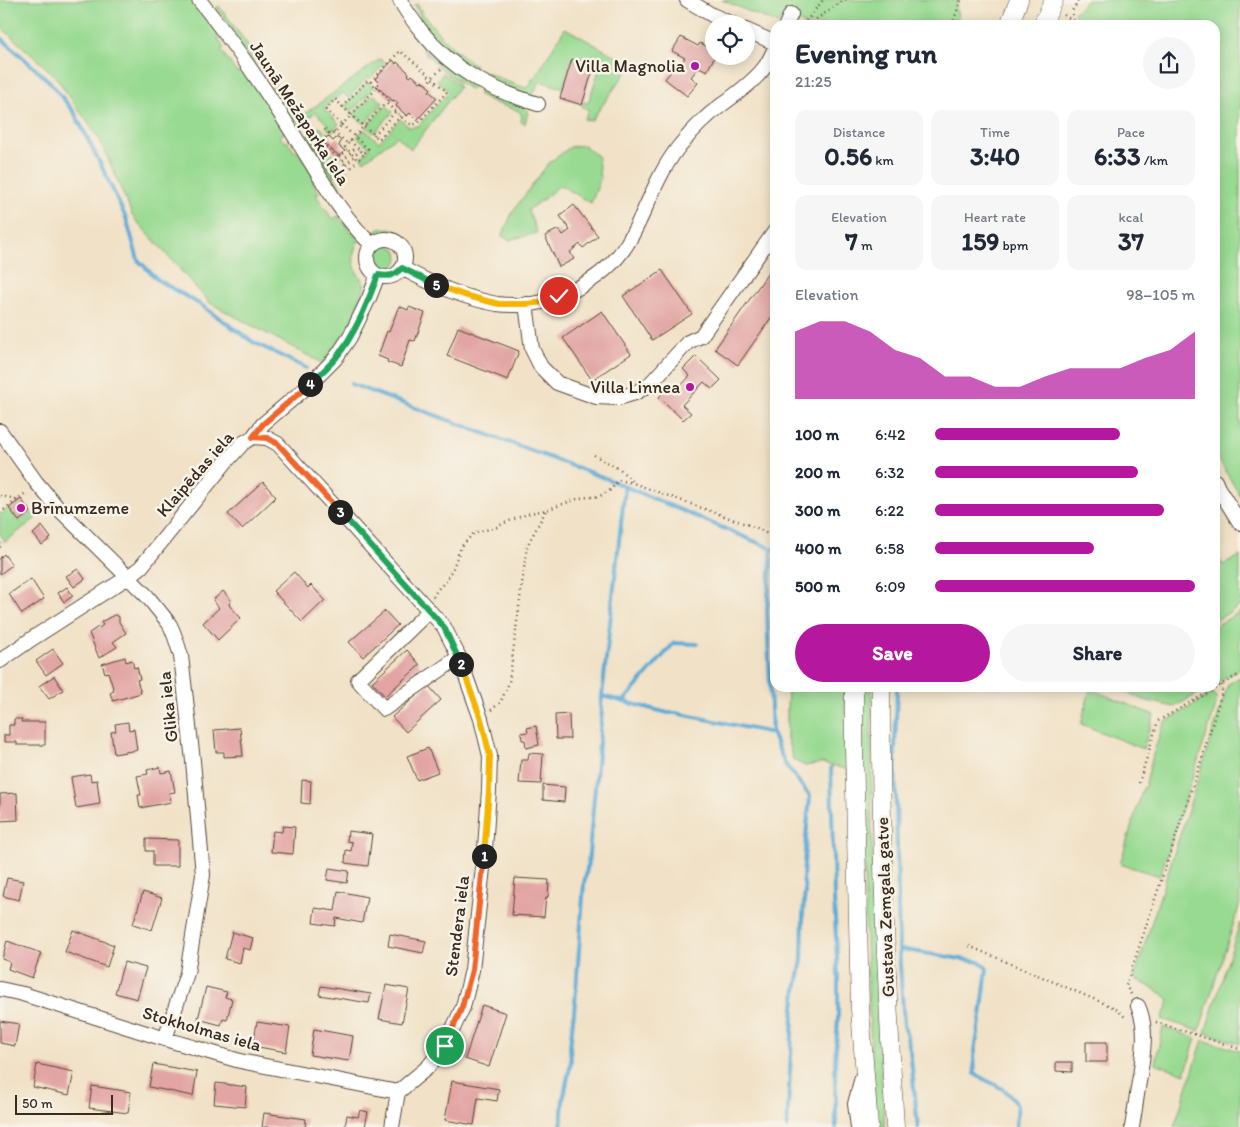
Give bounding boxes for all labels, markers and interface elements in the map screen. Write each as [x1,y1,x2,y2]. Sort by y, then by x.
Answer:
map controls [705,15,755,65]
button: locate [705,15,755,65]
text: Evening run [795,36,937,70]
street label: Jaunā Mežaparka iela [245,37,355,190]
button: share [1143,37,1195,89]
place label: Villa Magnolia [575,55,686,77]
marker: Villa Magnolia [689,60,701,72]
text: 21:25 [795,72,832,91]
text: Distance [833,124,885,141]
text: Time [980,124,1010,141]
text: Pace [1117,124,1145,141]
text: 0.56 [824,141,872,171]
text: 3:40 [970,141,1020,171]
text: 6:33 [1094,141,1141,171]
text: km [872,152,894,169]
text: /km [1141,152,1168,169]
text: Elevation [831,209,887,226]
text: Heart rate [964,209,1026,226]
text: kcal [1119,209,1143,226]
text: 7 [845,226,858,256]
text: 159 [962,226,999,256]
text: 37 [1118,226,1144,256]
text: m [858,237,873,254]
text: bpm [999,237,1028,254]
pin: 5 [424,272,448,298]
pin [538,275,580,317]
text: 5 [433,277,440,294]
icon: check [545,282,573,310]
text: Elevation [795,285,859,304]
text: 98–105 m [1126,285,1195,304]
pin: 4 [298,372,322,396]
text: 4 [306,376,315,393]
place label: Villa Linnea [590,376,680,398]
marker: Villa Linnea [684,381,696,393]
text: 100 m [795,425,839,444]
text: 6:42 [875,425,905,444]
street label: Klaipēdas iela [152,426,239,522]
text: 200 m [795,463,840,482]
text: 6:32 [875,463,905,482]
place label: Brīnumzeme [31,497,129,519]
pin: 3 [328,500,352,524]
text: 300 m [795,501,841,520]
text: 6:22 [875,501,904,520]
marker: Brīnumzeme [15,502,27,514]
text: 3 [337,504,344,521]
text: 400 m [795,539,841,558]
text: 6:58 [875,539,905,558]
text: 500 m [795,577,840,596]
text: 6:09 [875,577,906,596]
button: Save [795,624,990,682]
button: Share [1000,624,1195,682]
pin: 2 [448,652,474,676]
text: 2 [458,656,465,673]
street label: Glika iela [153,670,183,744]
street label: Gustava Zemgala gatve [871,816,899,998]
pin: 1 [472,844,496,868]
text: 1 [481,848,488,865]
street label: Stendera iela [440,874,474,978]
street label: Stokholmas iela [140,1002,265,1057]
pin [424,1025,466,1067]
icon: arrive [431,1032,459,1060]
scale bar [15,1092,112,1115]
text: 50 m [22,1095,53,1112]

